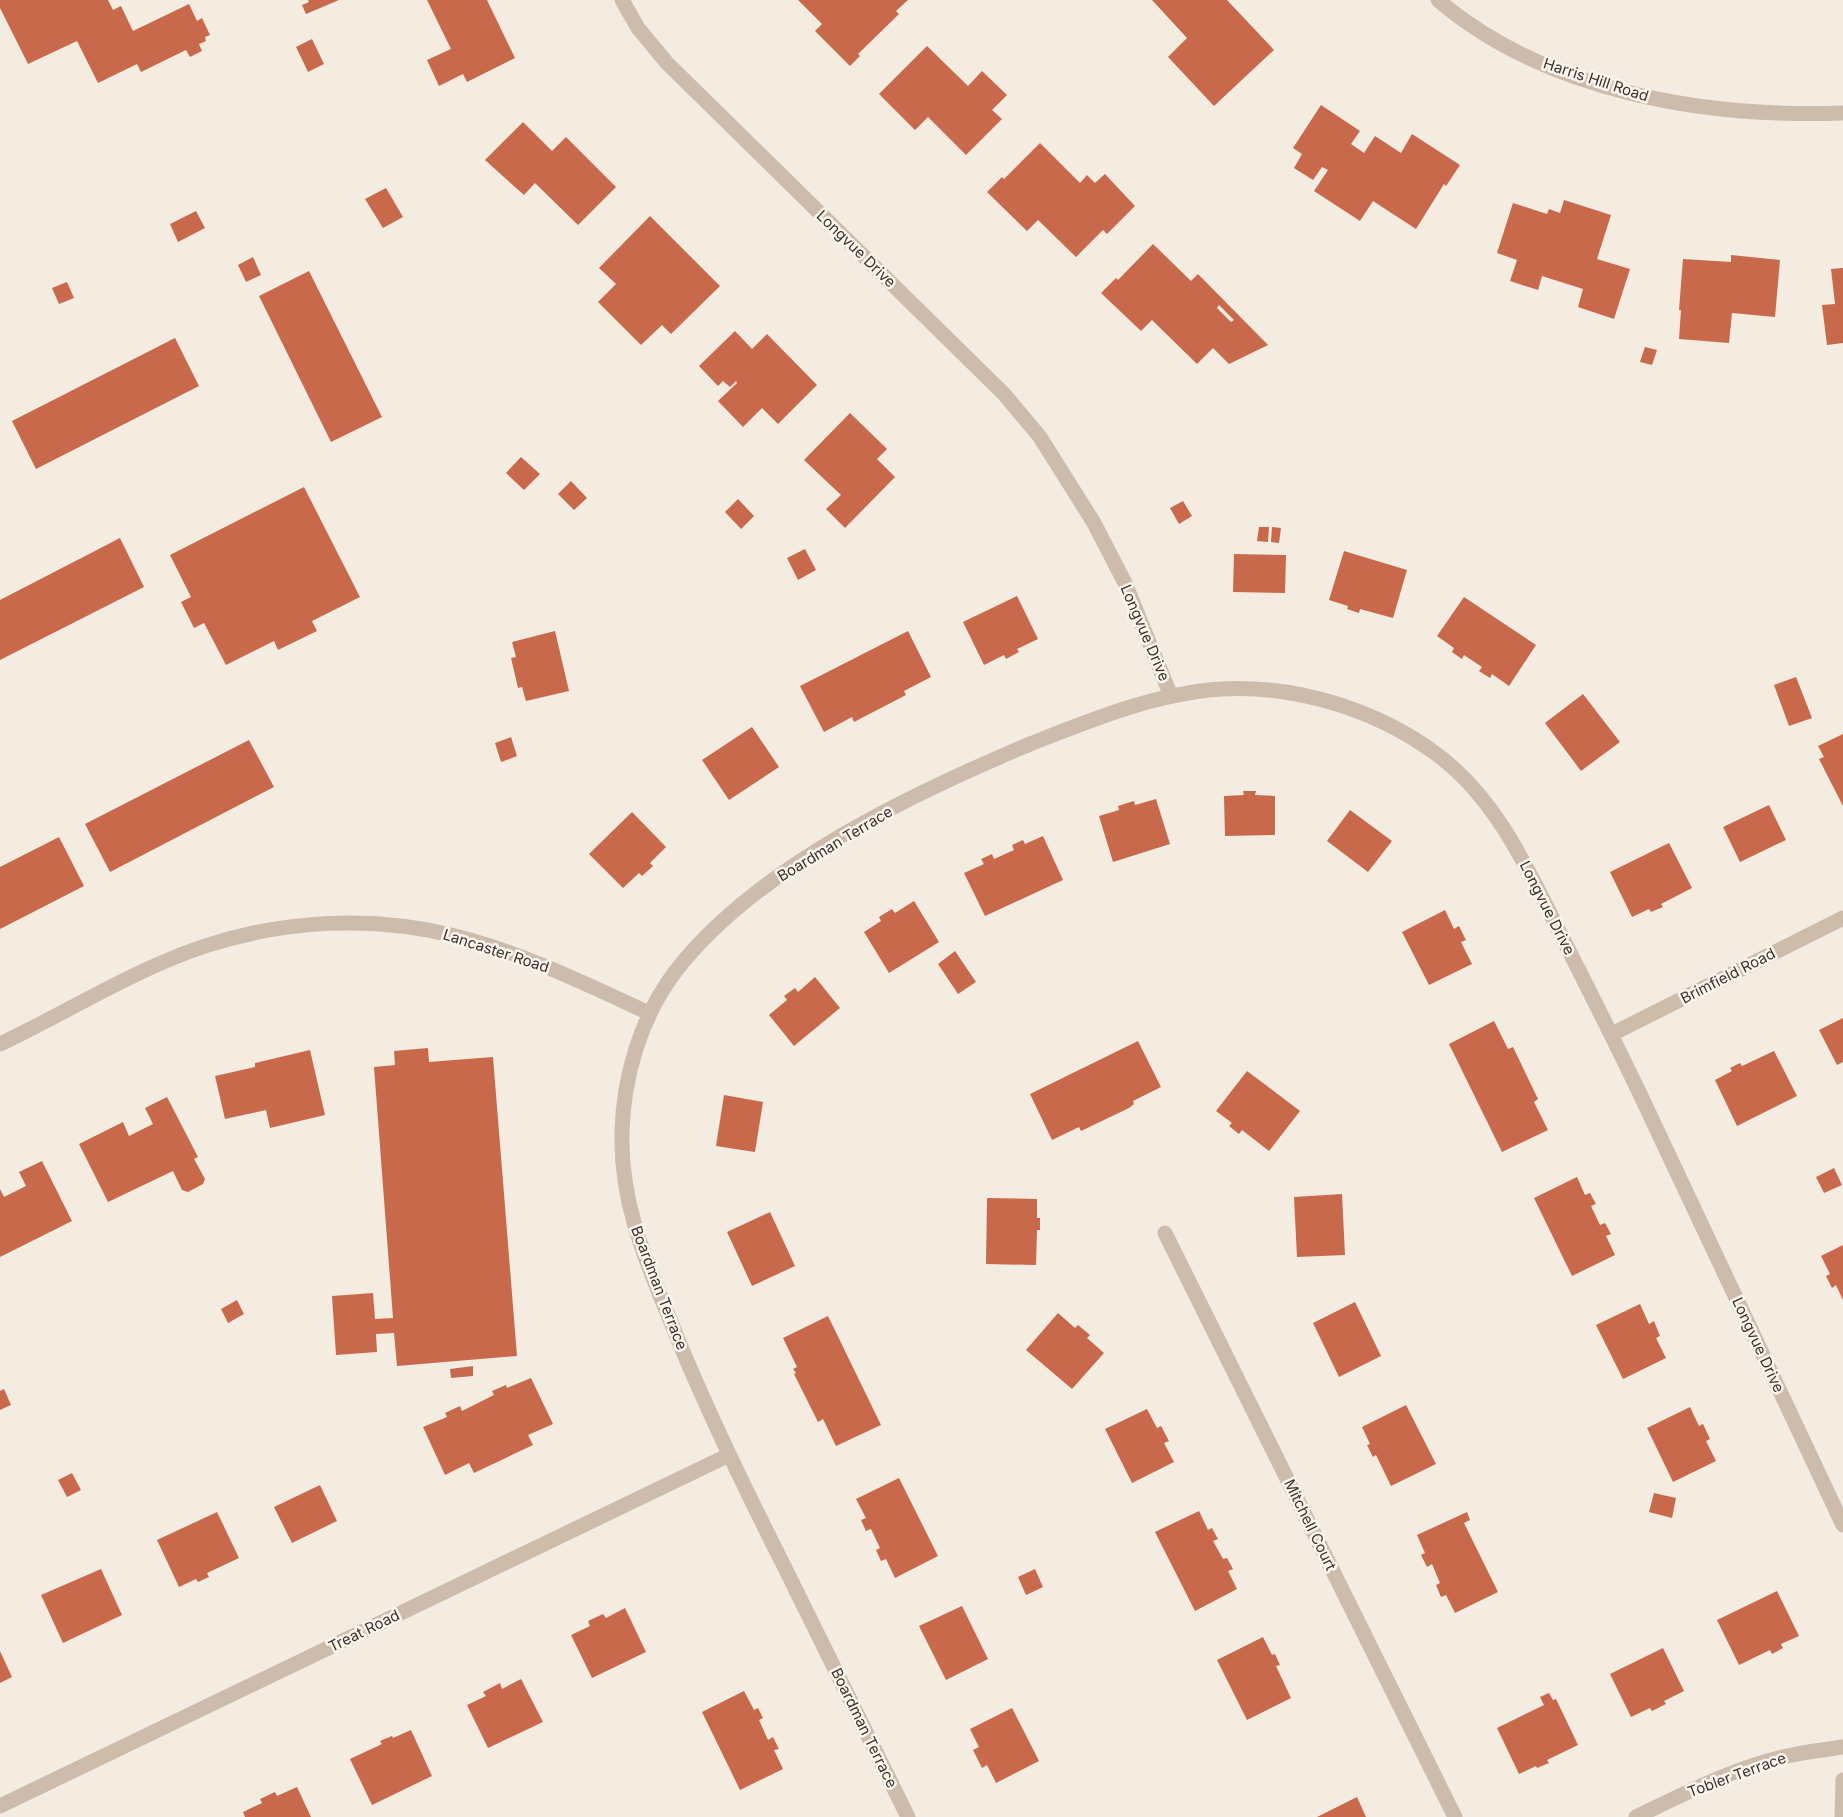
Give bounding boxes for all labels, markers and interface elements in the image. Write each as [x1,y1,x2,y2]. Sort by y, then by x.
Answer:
street label: Harris Hill Road [1541,54,1651,105]
street label: Longvue Drive [813,206,900,291]
street label: Longvue Drive [1117,582,1174,684]
street label: Boardman Terrace [774,802,896,885]
street label: Longvue Drive [1516,858,1579,958]
street label: Lancaster Road [441,924,552,977]
street label: Brimfield Road [1677,944,1778,1008]
street label: Boardman Terrace [627,1223,692,1352]
street label: Longvue Drive [1728,1294,1789,1395]
street label: Mitchell Court [1280,1476,1341,1574]
street label: Treat Road [325,1605,402,1656]
street label: Boardman Terrace [827,1665,902,1791]
street label: Tobler Terrace [1685,1748,1789,1801]

